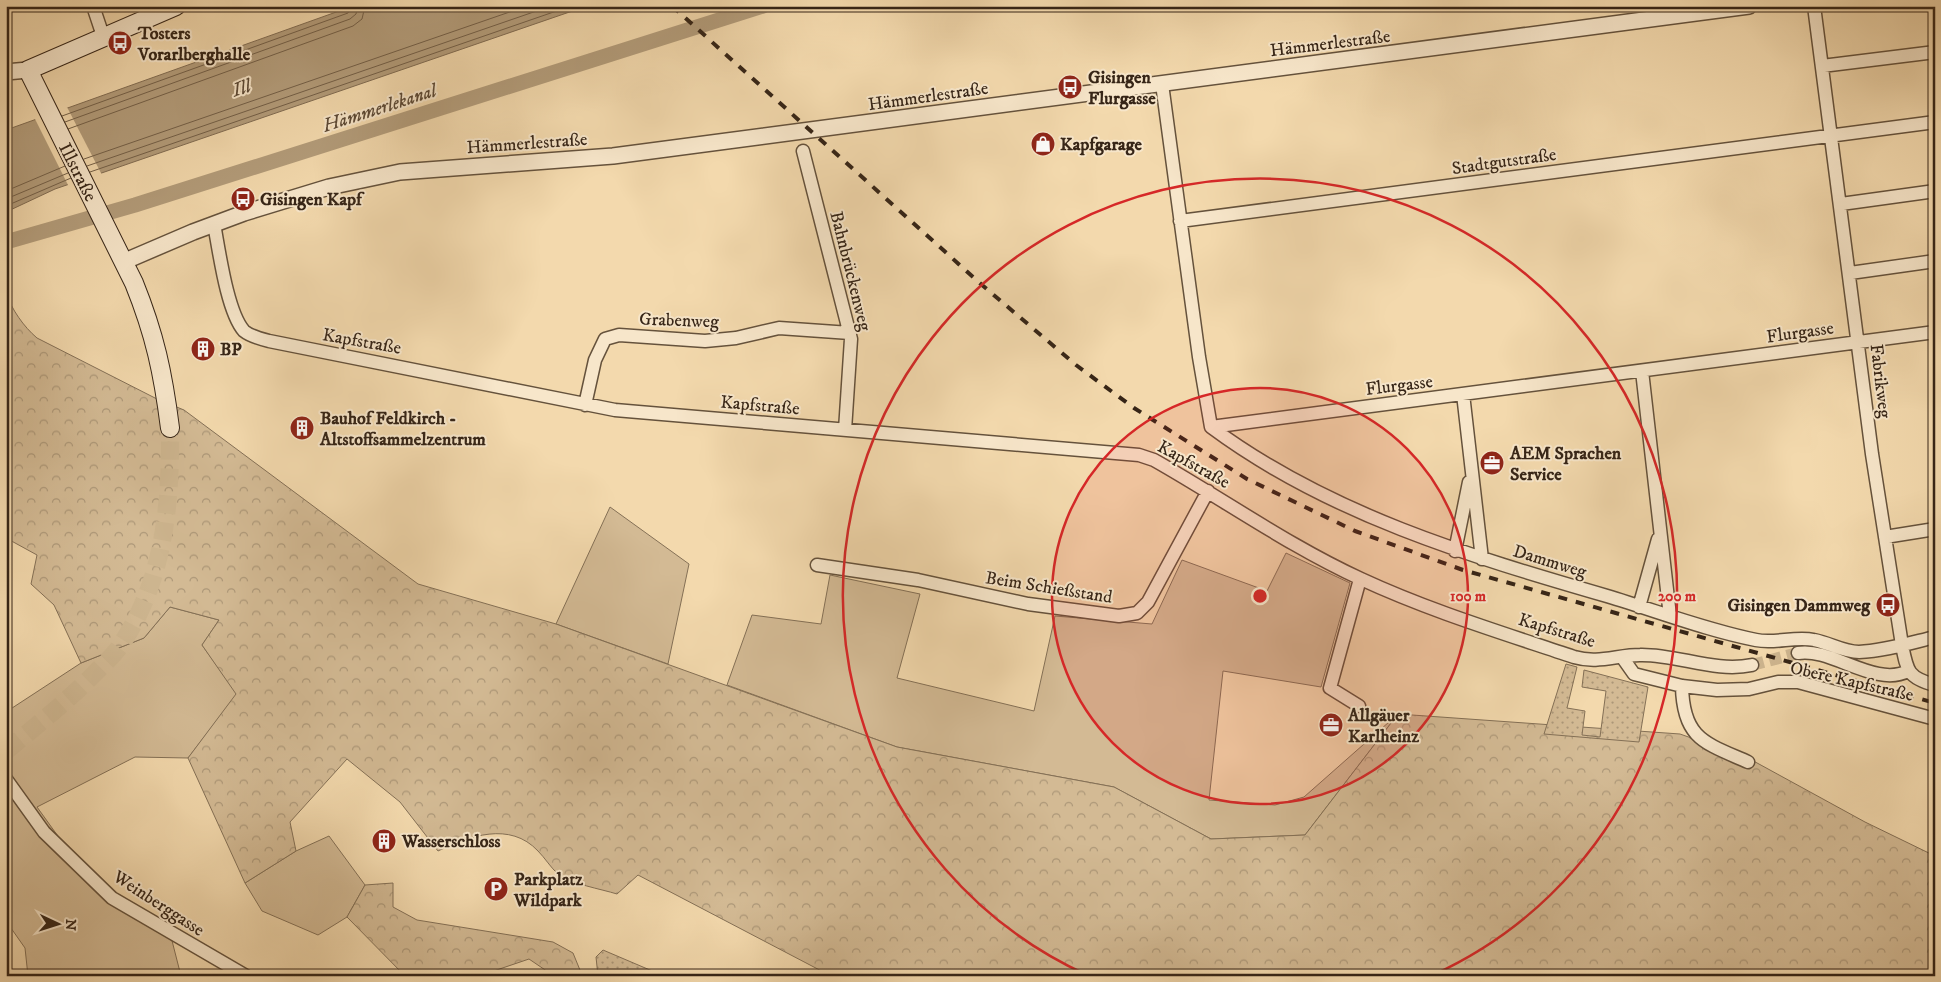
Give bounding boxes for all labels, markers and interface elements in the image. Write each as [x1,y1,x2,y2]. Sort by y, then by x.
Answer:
place label: Tosters Vorarlberghalle [137,23,251,66]
street label: Hämmerlestraße [1269,26,1392,62]
bus stop icon: Tosters Vorarlberghalle [107,30,133,56]
place label: Gisingen Flurgasse [1088,67,1156,110]
water label: Ill [228,74,256,103]
bus stop icon: Gisingen Flurgasse [1057,74,1083,100]
street label: Hämmerlestraße [867,78,990,116]
water label: Hämmerlekanal [319,79,441,138]
street label: Hämmerlestraße [466,129,588,159]
shop icon: Kapfgarage [1030,131,1056,157]
place label: Kapfgarage [1060,134,1143,156]
street label: Illstraße [53,140,101,205]
street label: Stadtgutstraße [1450,144,1558,180]
bus stop icon: Gisingen Kapf [230,186,256,212]
place label: Gisingen Kapf [260,189,365,211]
street label: Bahnbrückenweg [825,209,876,334]
street label: Grabenweg [639,309,719,333]
street label: Flurgasse [1765,317,1835,349]
street label: Kapfstraße [321,324,403,360]
building icon: BP [190,336,216,362]
place label: BP [220,339,242,361]
street label: Fabrikweg [1865,343,1895,420]
street label: Flurgasse [1364,371,1434,401]
street label: Kapfstraße [719,392,800,420]
place label: Bauhof Feldkirch - Altstoffsammelzentrum [319,408,486,451]
building icon: Bauhof Feldkirch - Altstoffsammelzentrum [289,415,315,441]
street label: Kapfstraße [1153,436,1234,494]
place label: AEM Sprachen Service [1509,443,1622,486]
office icon: AEM Sprachen Service [1479,450,1505,476]
street label: Dammweg [1510,540,1589,584]
street label: Beim Schießstand [984,567,1114,609]
centre of rings [1251,587,1269,605]
text: 100 m [1450,587,1487,606]
text: 200 m [1658,587,1697,606]
bus stop icon: Gisingen Dammweg [1875,592,1901,618]
place label: Gisingen Dammweg [1728,595,1871,617]
street label: Kapfstraße [1516,609,1598,653]
street label: Obere Kapfstraße [1788,657,1916,707]
place label: Allgäuer Karlheinz [1347,705,1419,748]
office icon: Allgäuer Karlheinz [1318,712,1344,738]
building icon: Wasserschloss [371,828,397,854]
place label: Wasserschloss [401,831,501,853]
street label: Weinberggasse [108,866,208,941]
place label: Parkplatz Wildpark [513,869,583,912]
parking icon: Parkplatz Wildpark [483,876,509,902]
north arrow [32,900,82,950]
text: N [61,918,79,932]

